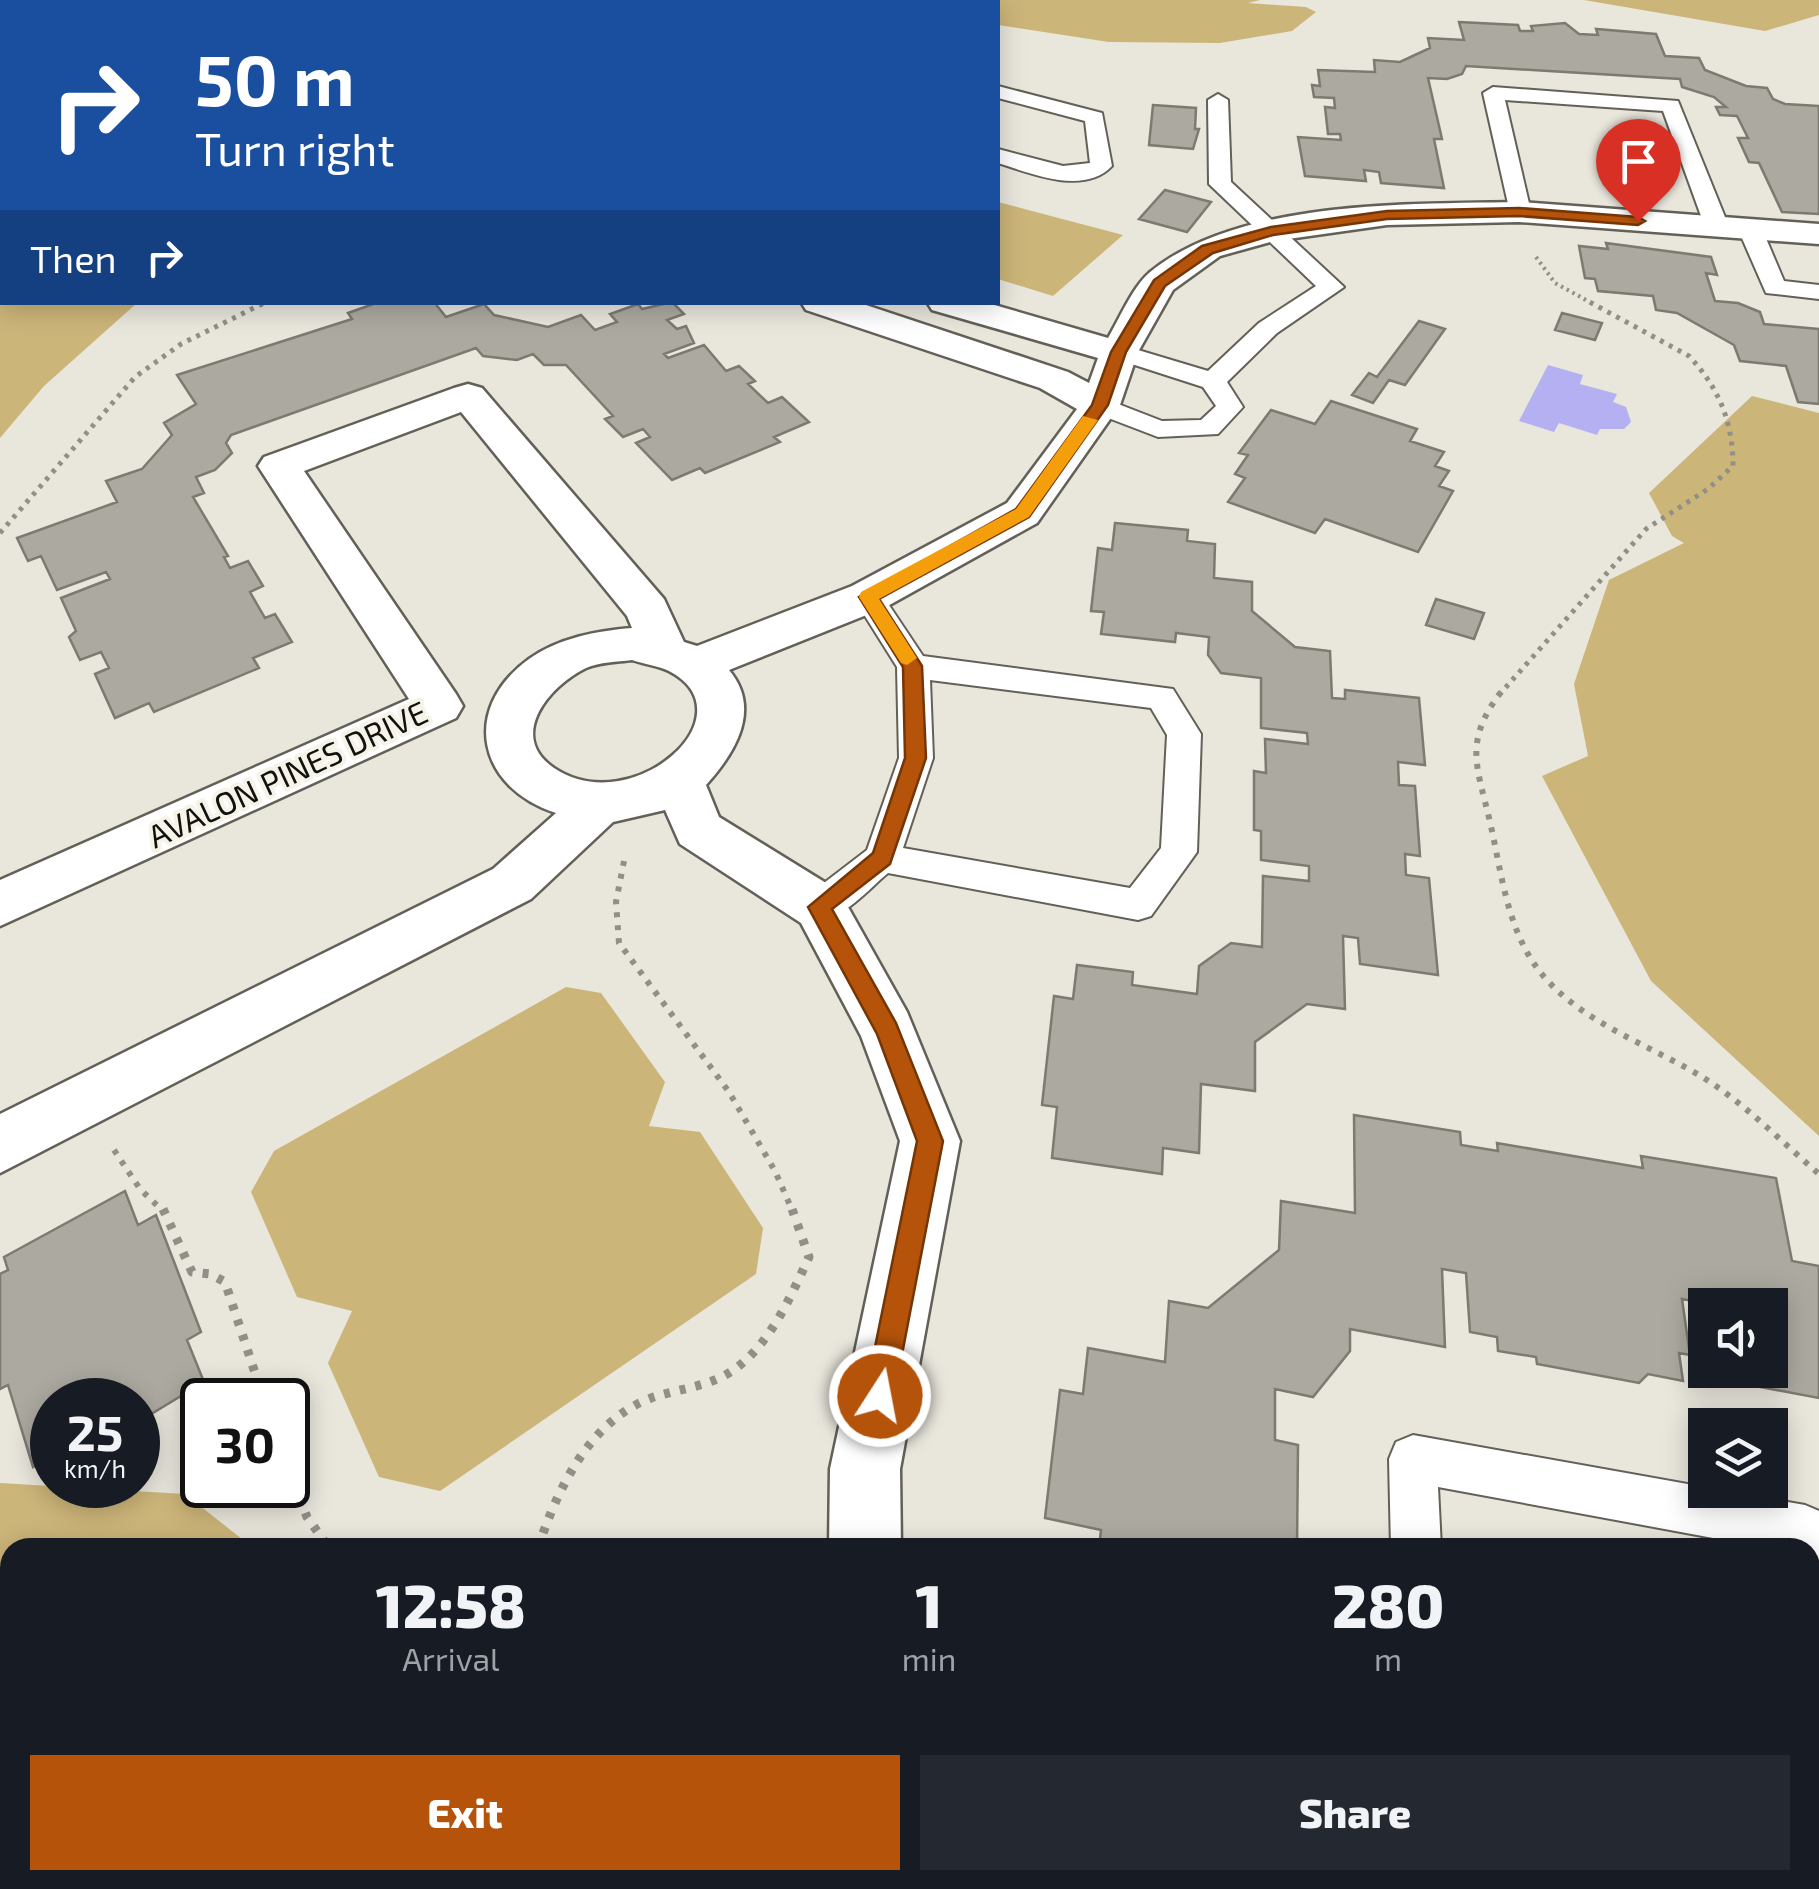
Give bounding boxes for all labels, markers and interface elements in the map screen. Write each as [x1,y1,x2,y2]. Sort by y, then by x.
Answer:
text: 50 m [195,36,355,120]
icon: right [30,40,160,170]
pin [1596,119,1681,222]
text: Turn right [195,121,395,175]
icon: arrive [1611,134,1666,189]
icon: right [137,230,192,285]
text: Then [30,235,117,281]
street label: AVALON PINES DRIVE [141,692,433,854]
map controls [1688,1288,1788,1508]
button: sound [1688,1288,1788,1388]
position arrow [828,1344,932,1448]
speed limit sign: 30 [180,1378,310,1508]
text: 25 [67,1401,123,1461]
button: layers [1688,1408,1788,1508]
text: km/h [64,1453,126,1483]
text: 12:58 [376,1568,526,1640]
text: 1 [915,1568,943,1640]
text: 280 [1332,1568,1444,1640]
text: Arrival [402,1639,500,1677]
text: min [902,1639,956,1677]
text: m [1374,1639,1402,1677]
button: Exit [30,1755,900,1870]
button: Share [920,1755,1790,1870]

